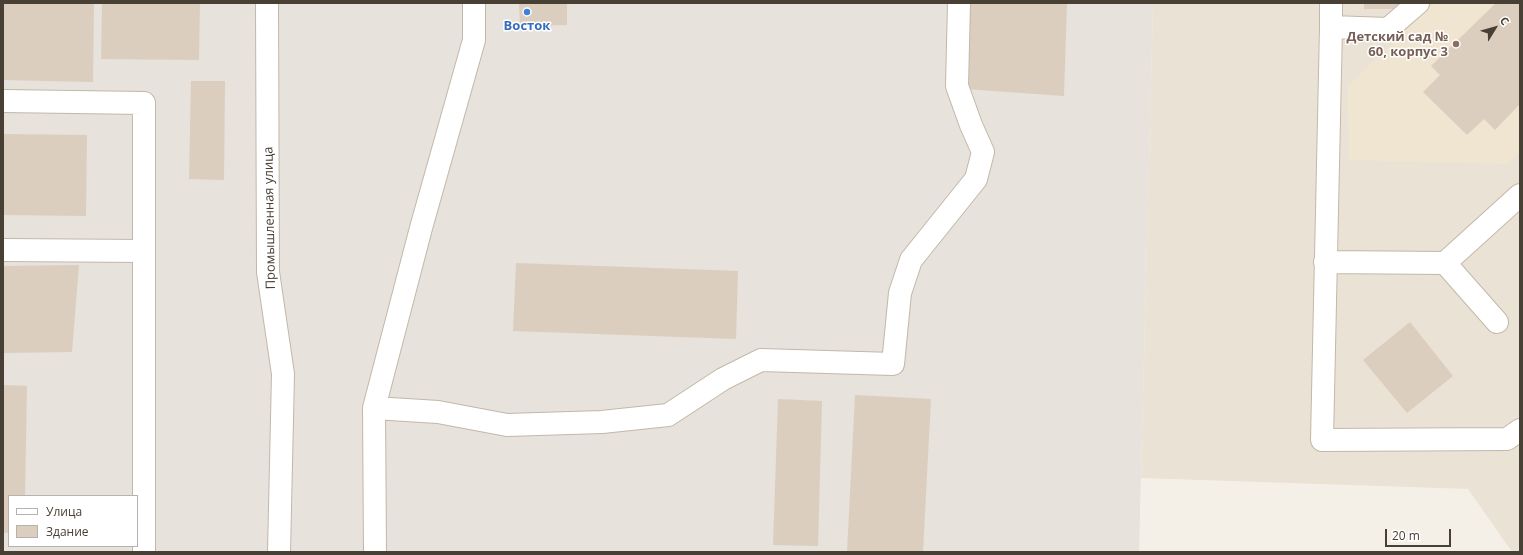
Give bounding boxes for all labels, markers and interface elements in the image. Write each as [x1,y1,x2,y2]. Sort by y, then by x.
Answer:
marker: Восток [522,7,532,17]
north arrow [1475,8,1515,48]
text: С [1497,13,1513,28]
place label: Восток [504,18,550,34]
place label: Детский сад № 60, корпус 3 [1346,29,1448,60]
marker: Детский сад № 60, корпус 3 [1451,39,1461,49]
street label: Промышленная улица [261,146,279,290]
legend [8,495,138,547]
text: Улица [46,503,82,520]
scale bar [1387,521,1453,547]
text: Здание [46,523,89,540]
text: 20 m [1392,527,1420,544]

